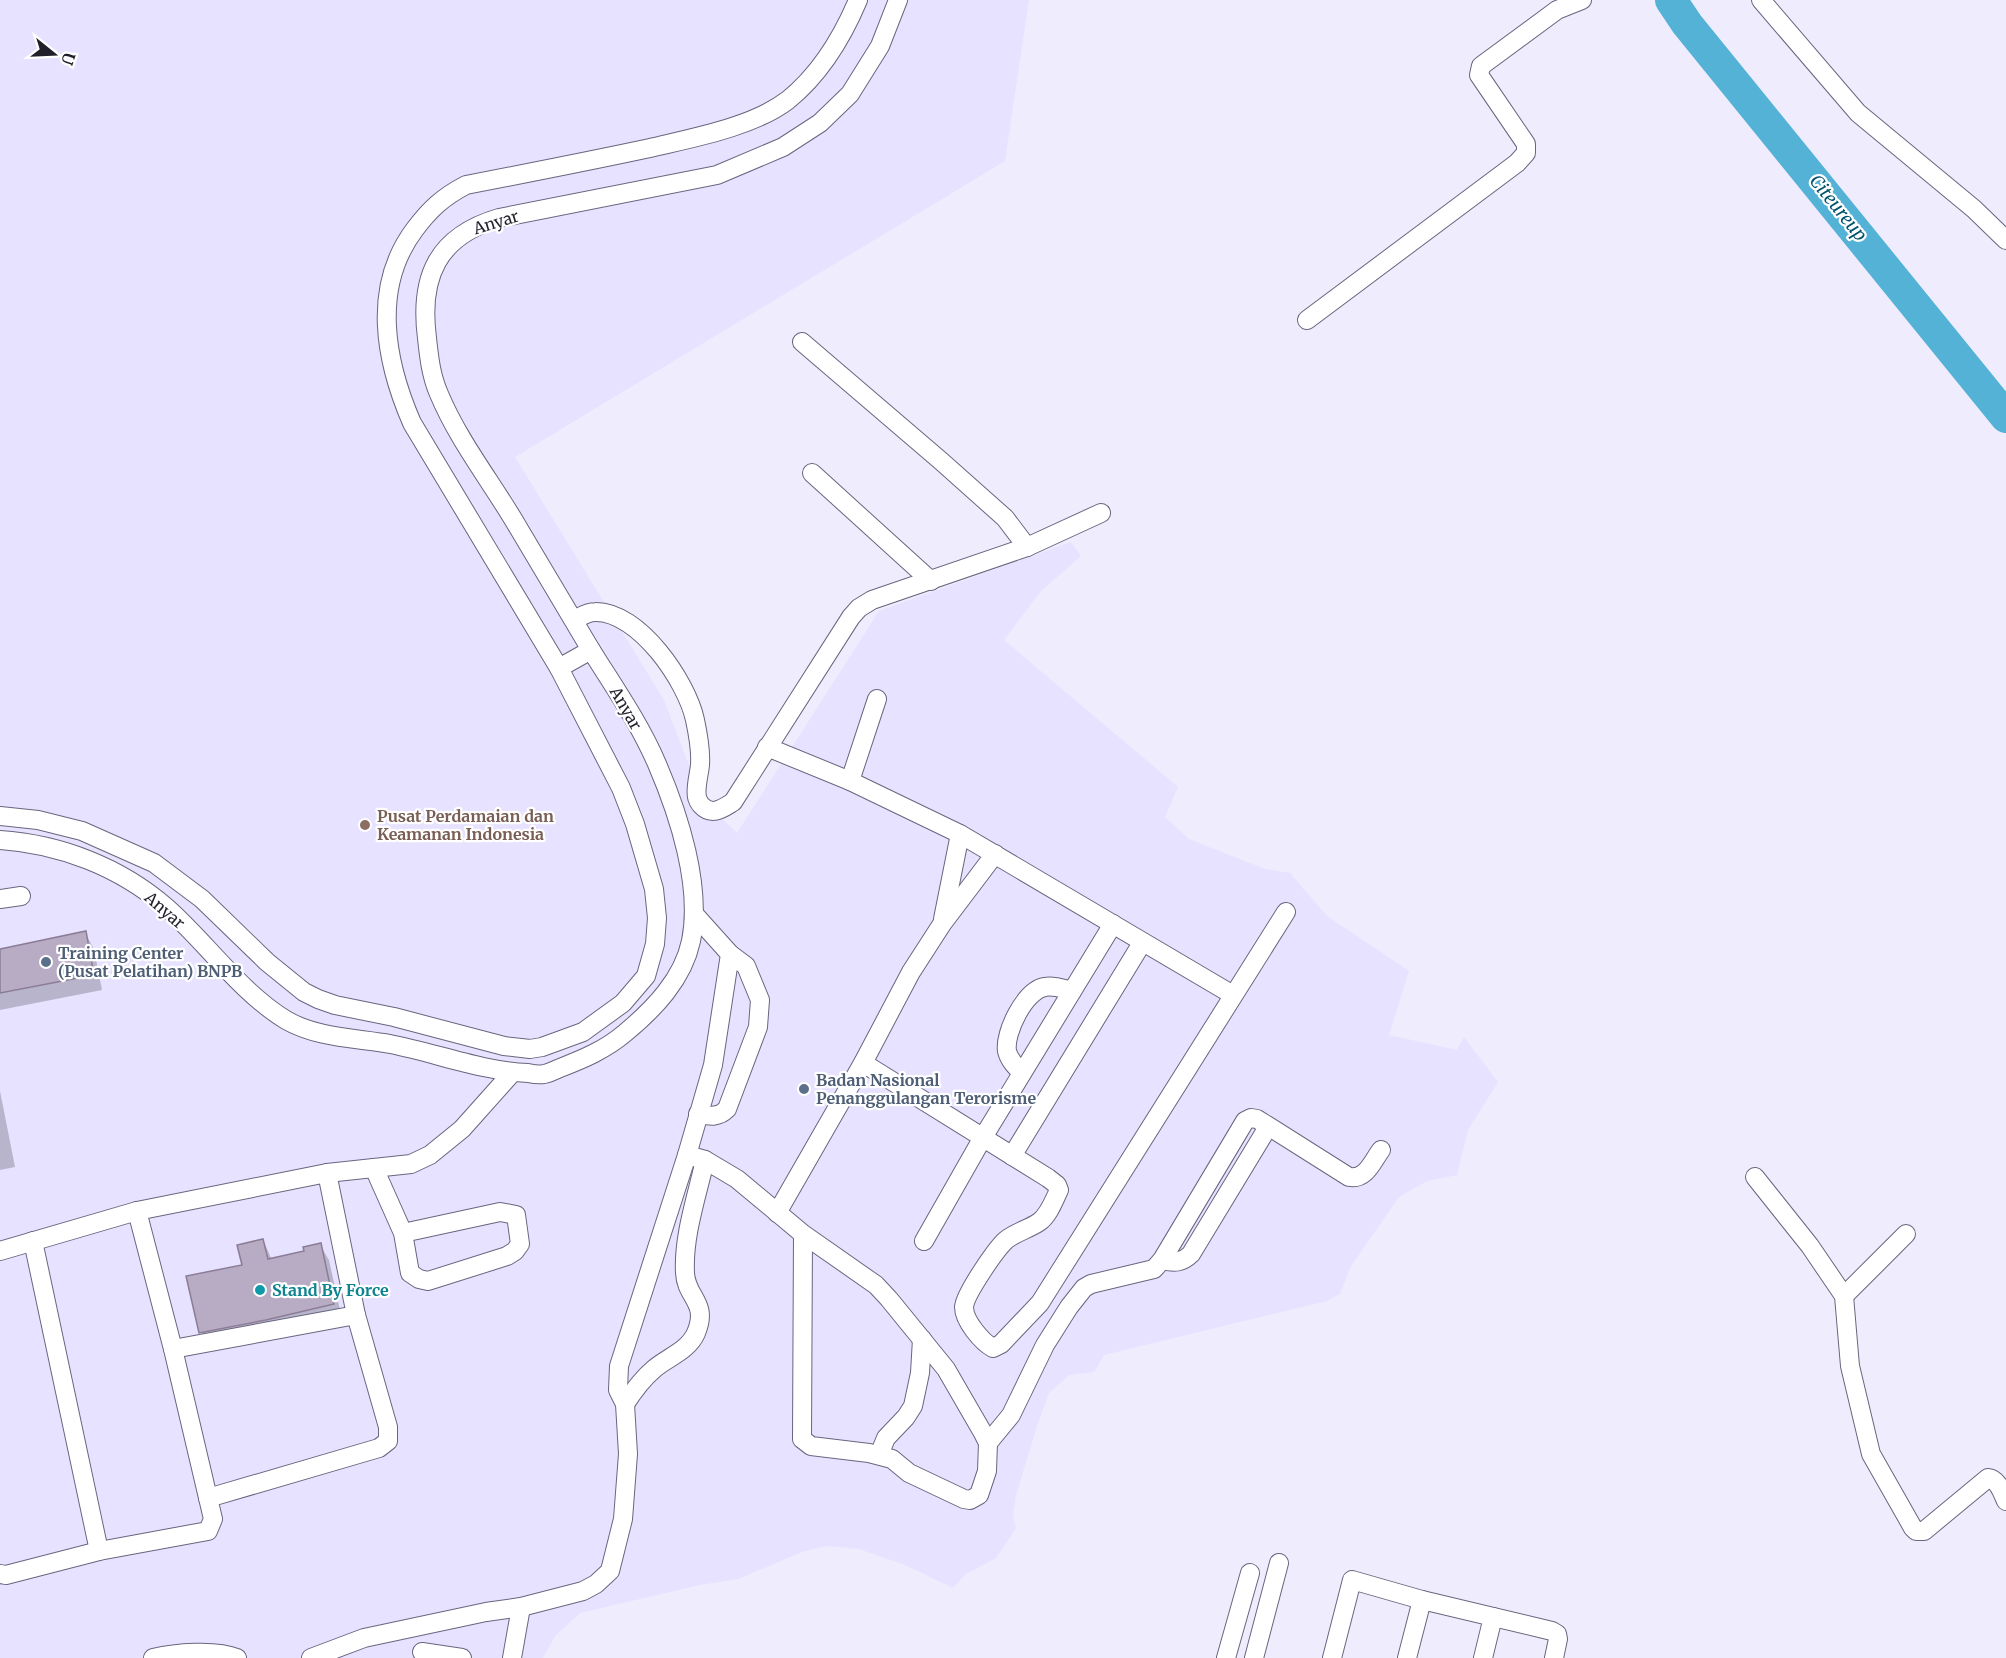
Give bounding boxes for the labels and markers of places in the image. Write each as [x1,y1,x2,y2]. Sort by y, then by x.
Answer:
place label: Pusat Perdamaian dan Keamanan Indonesia [377,806,554,844]
marker: Pusat Perdamaian dan Keamanan Indonesia [358,818,372,832]
place label: Training Center (Pusat Pelatihan) BNPB [58,943,242,981]
marker: Training Center (Pusat Pelatihan) BNPB [39,955,53,969]
place label: Badan Nasional Penanggulangan Terorisme [816,1070,1036,1108]
marker: Badan Nasional Penanggulangan Terorisme [797,1082,811,1096]
place label: Stand By Force [272,1280,389,1300]
marker: Stand By Force [253,1283,267,1297]

